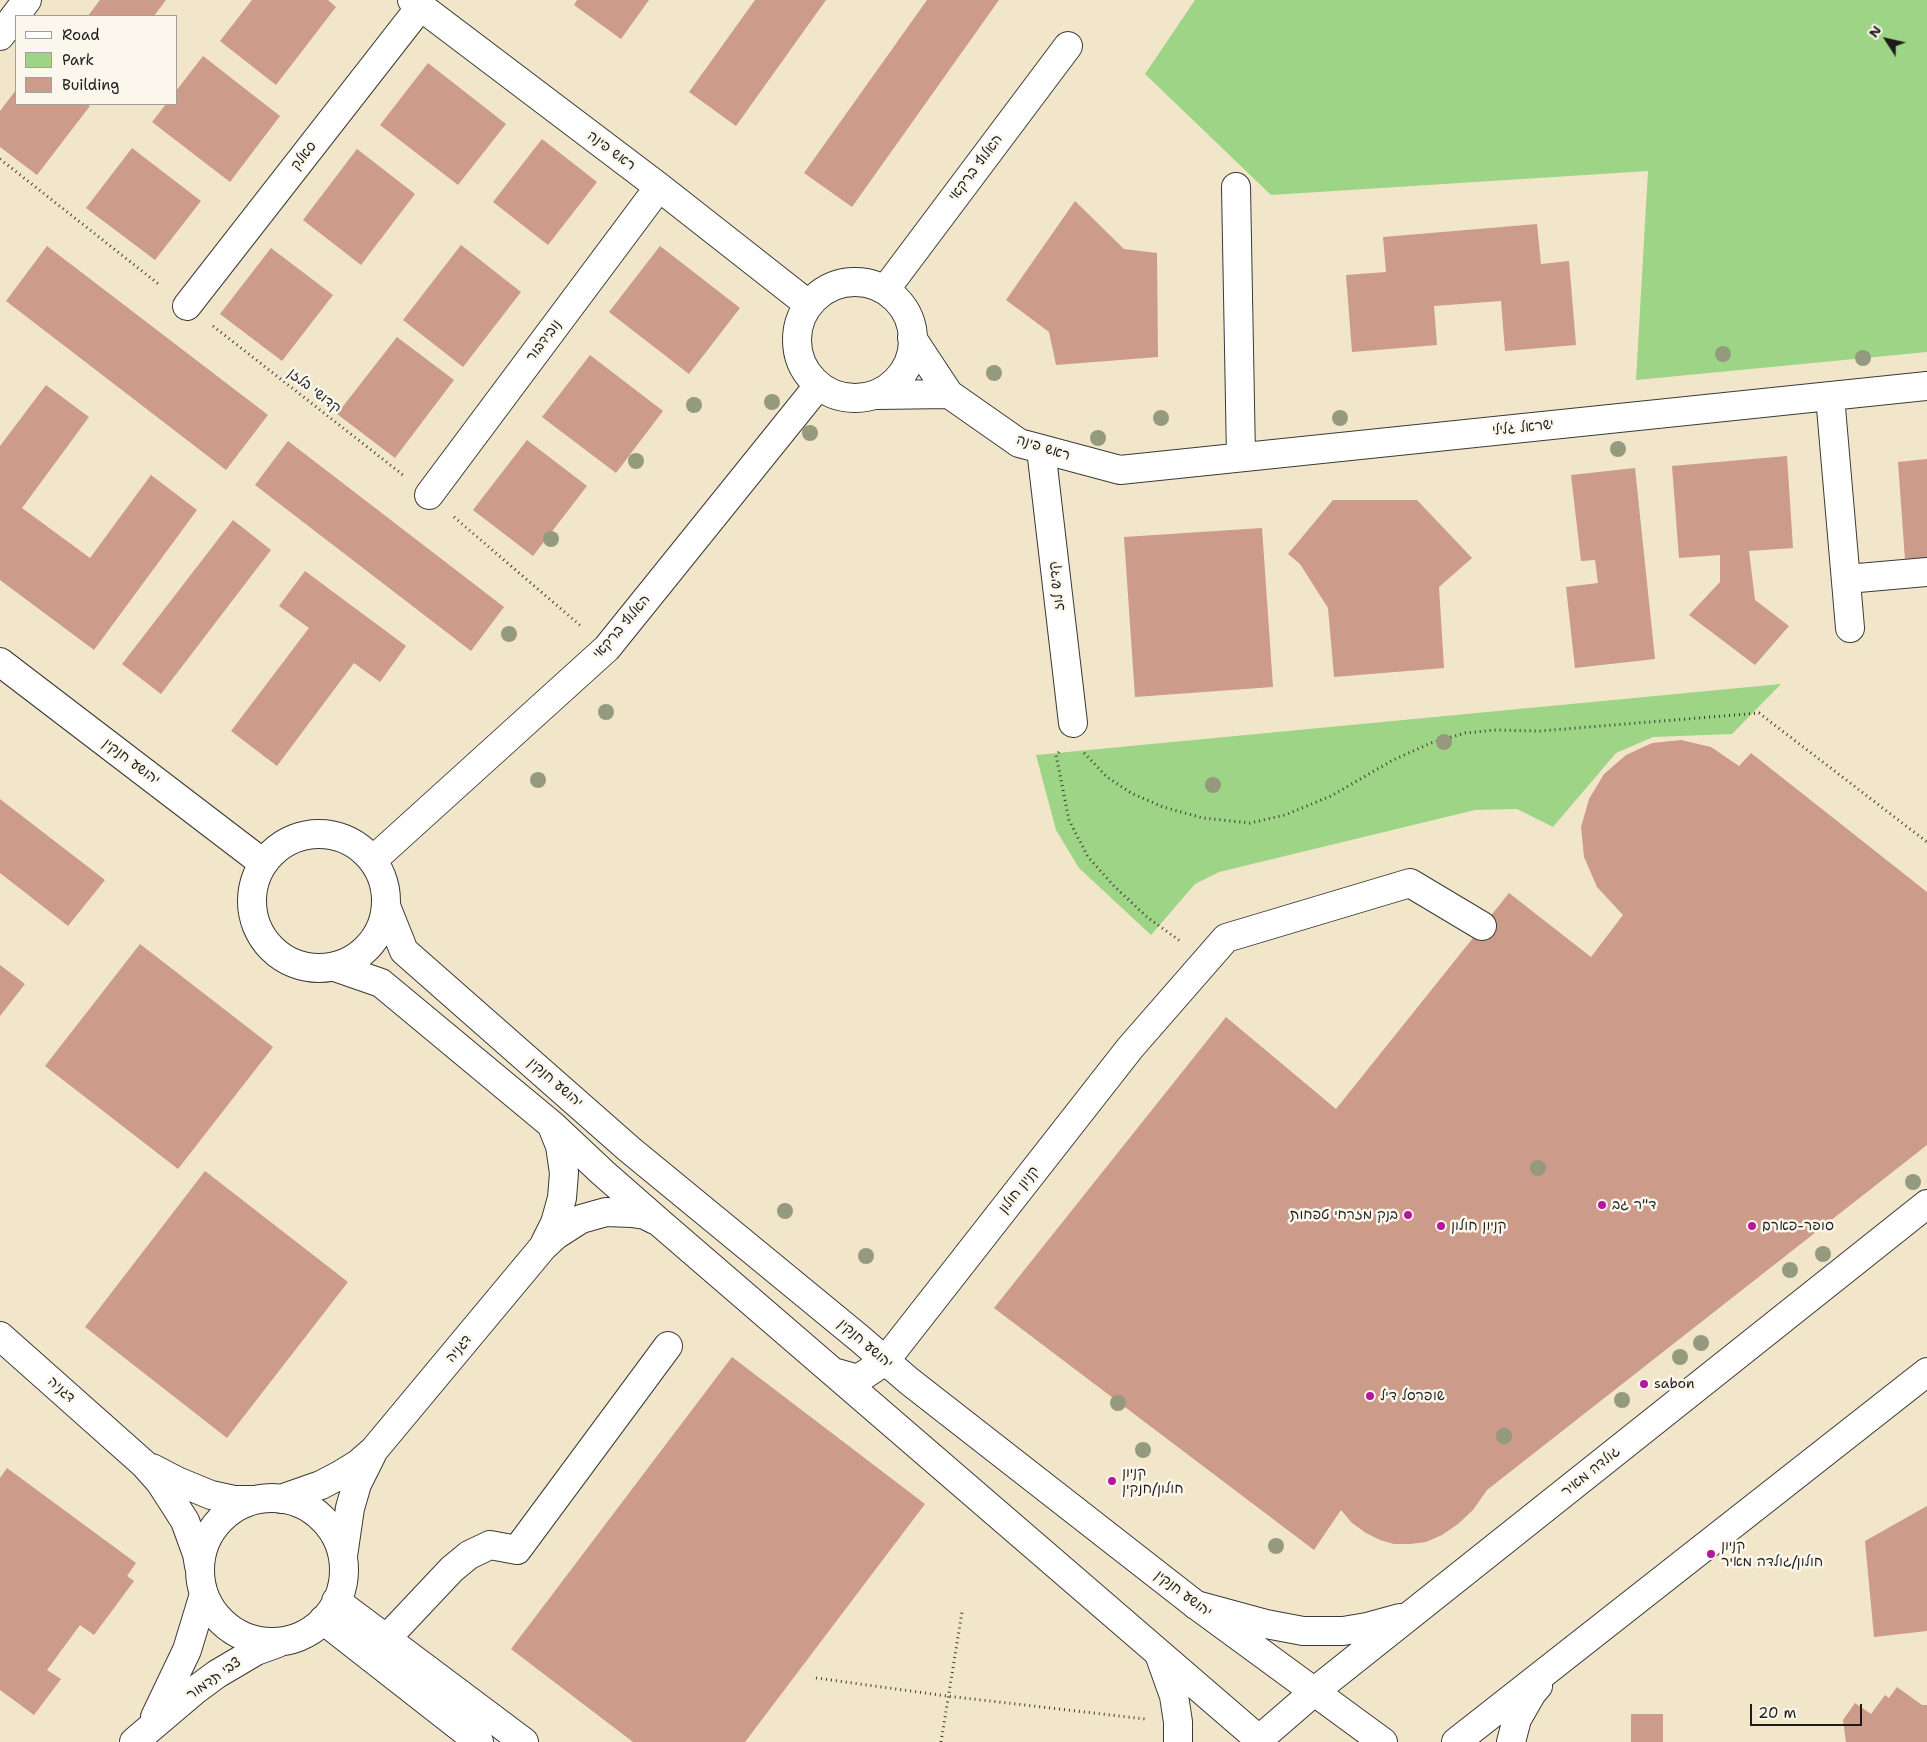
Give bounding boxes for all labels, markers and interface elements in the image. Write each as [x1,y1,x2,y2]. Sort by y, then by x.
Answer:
legend [15,15,178,105]
north arrow [1862,15,1912,65]
text: N [1864,22,1885,41]
text: Road [62,25,100,45]
text: Park [62,50,94,70]
text: Building [62,75,119,95]
street label: ראש פינה [584,128,638,174]
street label: האלוף ברקאי [945,131,1007,205]
street label: סאלק [288,138,320,174]
street label: נובידבור [523,317,565,365]
street label: קדושי בלזן [284,365,344,417]
street label: ישראל גלילי [1491,416,1555,440]
street label: ראש פינה [1014,431,1072,465]
street label: קדיש לוז [1046,560,1068,612]
street label: האלוף ברקאי [590,592,654,662]
street label: יהושע חנקין [99,735,163,789]
street label: יהושע חנקין [524,1055,586,1111]
street label: קניון חולון [995,1163,1043,1217]
place label: ד"ר גב [1612,1197,1656,1213]
marker: ד"ר גב [1596,1199,1608,1211]
place label: בנק מזרחי טפחות [1290,1207,1398,1223]
marker: בנק מזרחי טפחות [1402,1209,1414,1221]
place label: קניון חולון [1451,1218,1506,1234]
place label: סופר-פארם [1762,1218,1834,1234]
marker: קניון חולון [1435,1220,1447,1232]
marker: סופר-פארם [1746,1220,1758,1232]
street label: יהושע חנקין [834,1316,896,1372]
street label: דגניה [443,1332,475,1366]
street label: דגניה [44,1373,78,1407]
place label: sabon [1654,1376,1695,1392]
marker: sabon [1638,1378,1650,1390]
place label: שופרסל דיל [1380,1388,1445,1404]
marker: שופרסל דיל [1364,1390,1376,1402]
street label: גולדה מאיר [1558,1443,1624,1501]
place label: קניון חולון/חנקין [1122,1465,1184,1498]
marker: קניון חולון/חנקין [1106,1475,1118,1487]
place label: קניון חולון/גולדה מאיר [1721,1538,1823,1570]
marker: קניון חולון/גולדה מאיר [1705,1548,1717,1560]
street label: יהושע חנקין [1151,1567,1215,1621]
street label: צבי תדמור [184,1654,244,1704]
scale bar [1752,1694,1864,1726]
text: 20 m [1758,1703,1797,1723]

